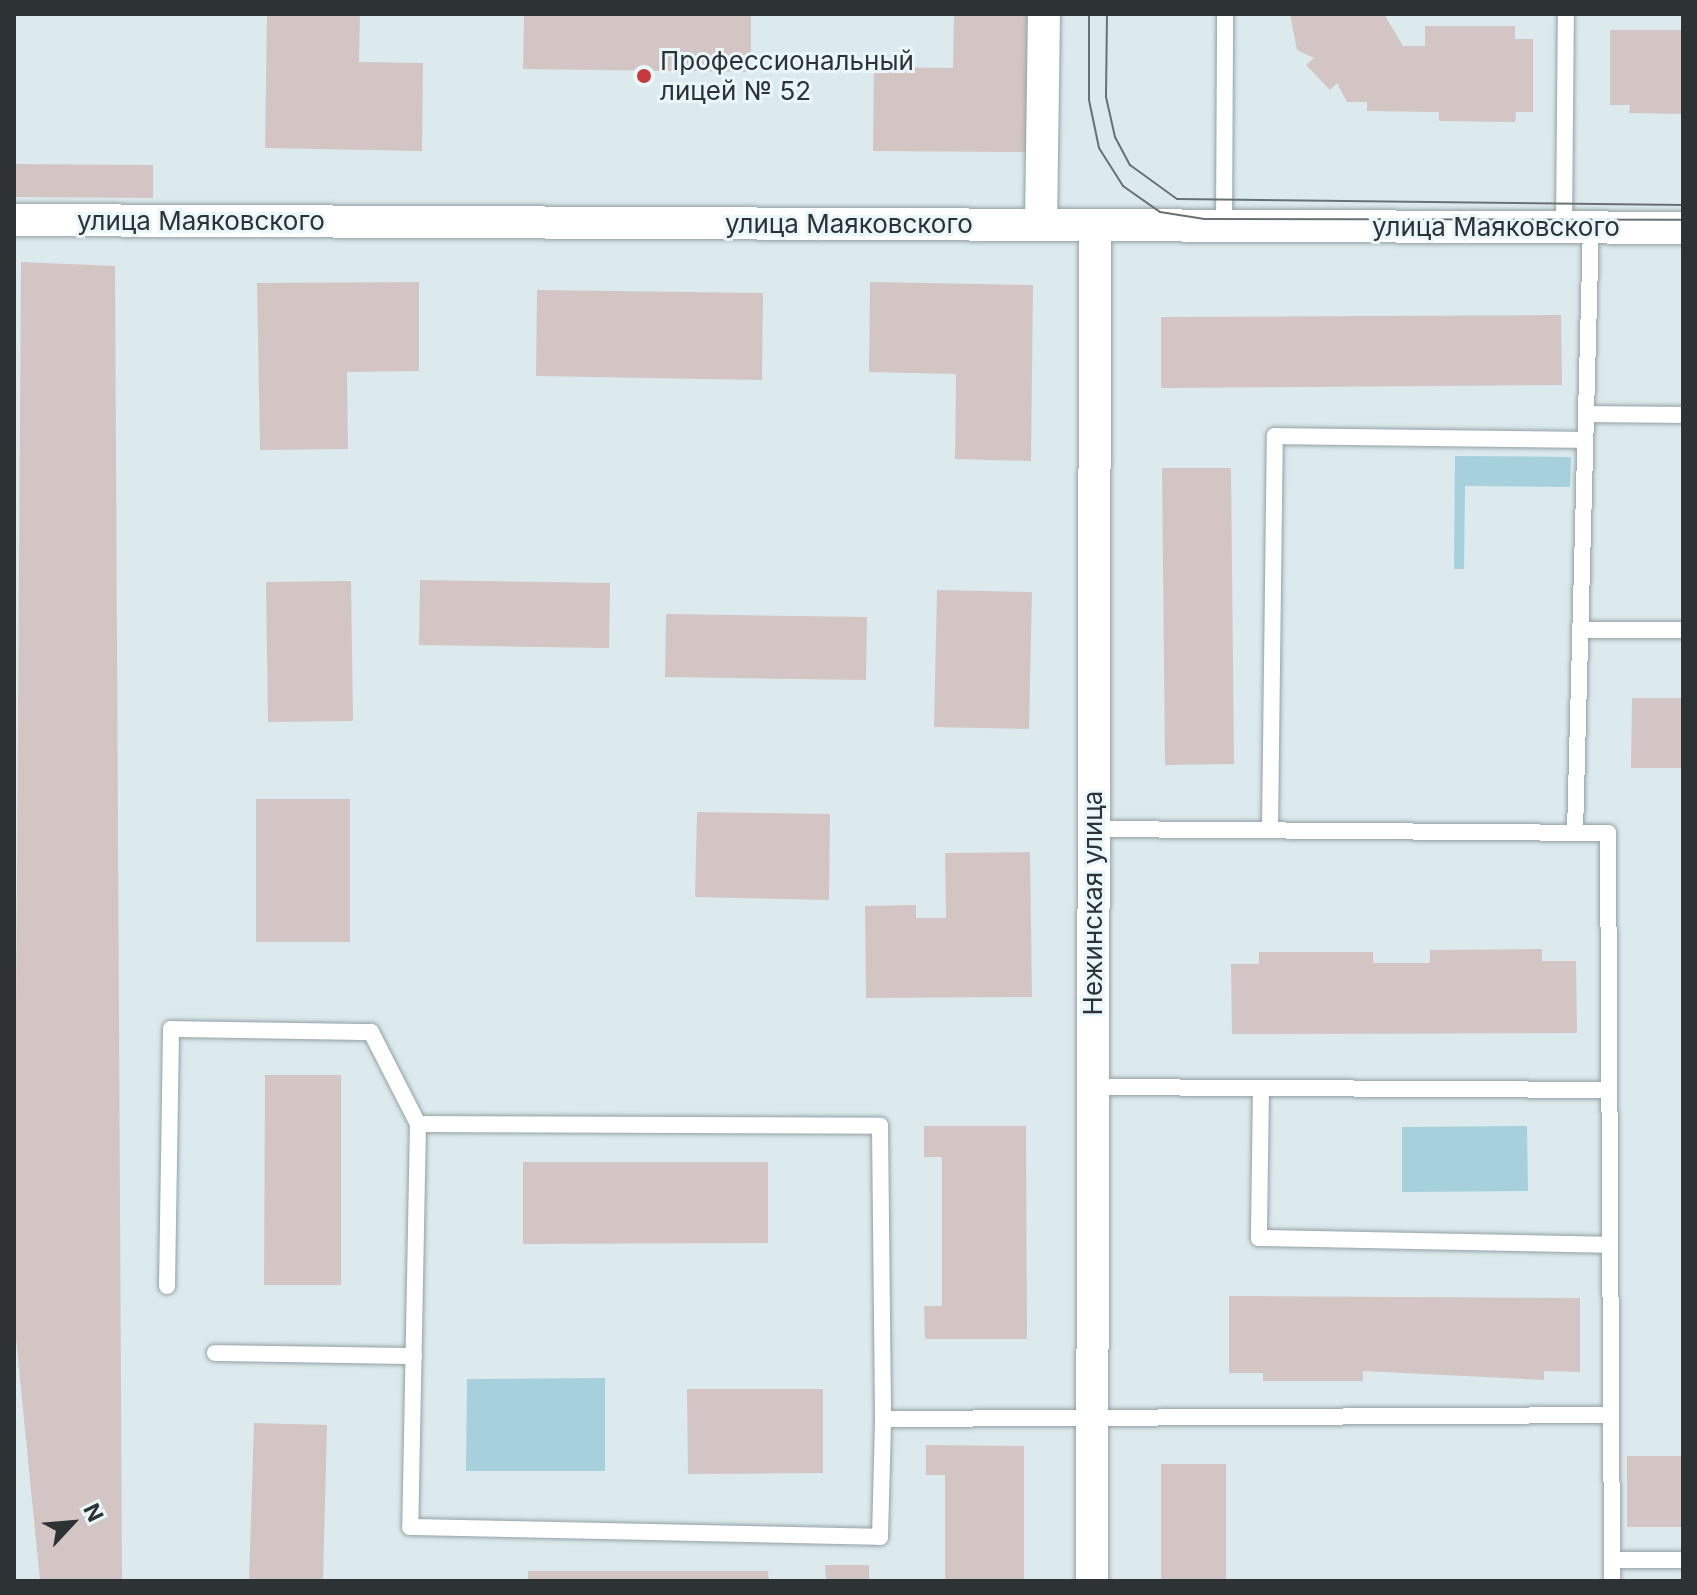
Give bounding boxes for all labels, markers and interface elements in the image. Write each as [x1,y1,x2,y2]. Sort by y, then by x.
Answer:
place label: Профессиональный лицей № 52 [660,45,914,106]
marker: Профессиональный лицей № 52 [635,67,653,85]
street label: улица Маяковского [77,205,325,237]
street label: улица Маяковского [725,208,973,240]
street label: улица Маяковского [1372,211,1620,243]
street label: Нежинская улица [1077,791,1109,1015]
north arrow [32,1483,112,1563]
text: N [78,1499,109,1526]

